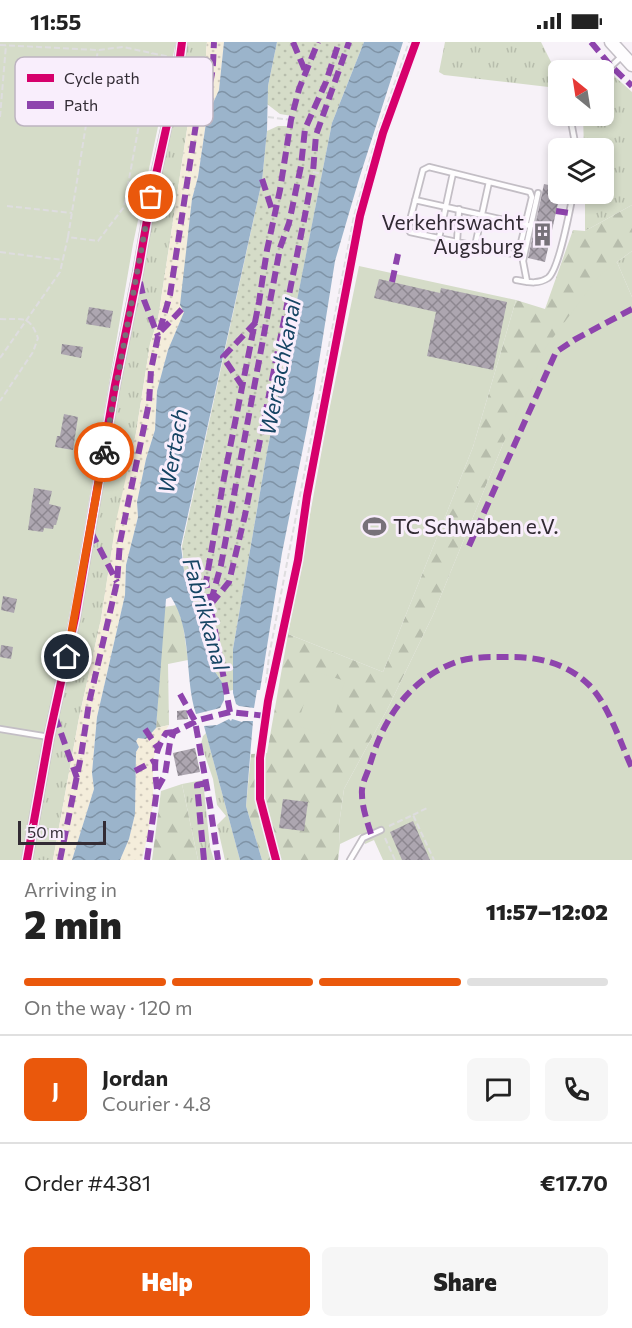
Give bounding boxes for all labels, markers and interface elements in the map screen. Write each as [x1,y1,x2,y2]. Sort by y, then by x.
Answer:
text: 11:55 [30,8,81,35]
legend [15,57,213,126]
north arrow [548,60,614,126]
map controls [548,60,614,204]
text: Cycle path [64,68,140,87]
text: Path [64,95,98,114]
button: layers [548,138,614,204]
pin [125,171,176,222]
icon: bag [134,180,167,213]
place label: Verkehrswacht Augsburg [382,209,524,258]
building icon: Verkehrswacht Augsburg [529,222,555,248]
water label: Wertachkanal [253,296,306,438]
water label: Wertach [152,406,193,495]
courier [74,422,134,482]
icon: bike [88,436,121,469]
place label: TC Schwaben e.V. [393,513,559,538]
sports icon: TC Schwaben e.V. [362,514,388,540]
water label: Fabrikkanal [177,554,236,674]
pin [41,631,92,682]
icon: home [50,640,83,673]
scale bar [18,818,106,846]
text: 50 m [27,822,64,841]
text: Arriving in [24,877,117,901]
text: 11:57–12:02 [486,898,608,925]
text: 2 min [24,899,122,947]
text: On the way · 120 m [24,995,192,1019]
button: chat [467,1058,530,1121]
button: phone [545,1058,608,1121]
text: Jordan [102,1064,168,1091]
text: J [52,1076,59,1103]
text: Courier · 4.8 [102,1091,211,1115]
text: Order #4381 [24,1169,151,1196]
text: €17.70 [540,1169,608,1196]
button: Help [24,1247,310,1316]
button: Share [322,1247,608,1316]

